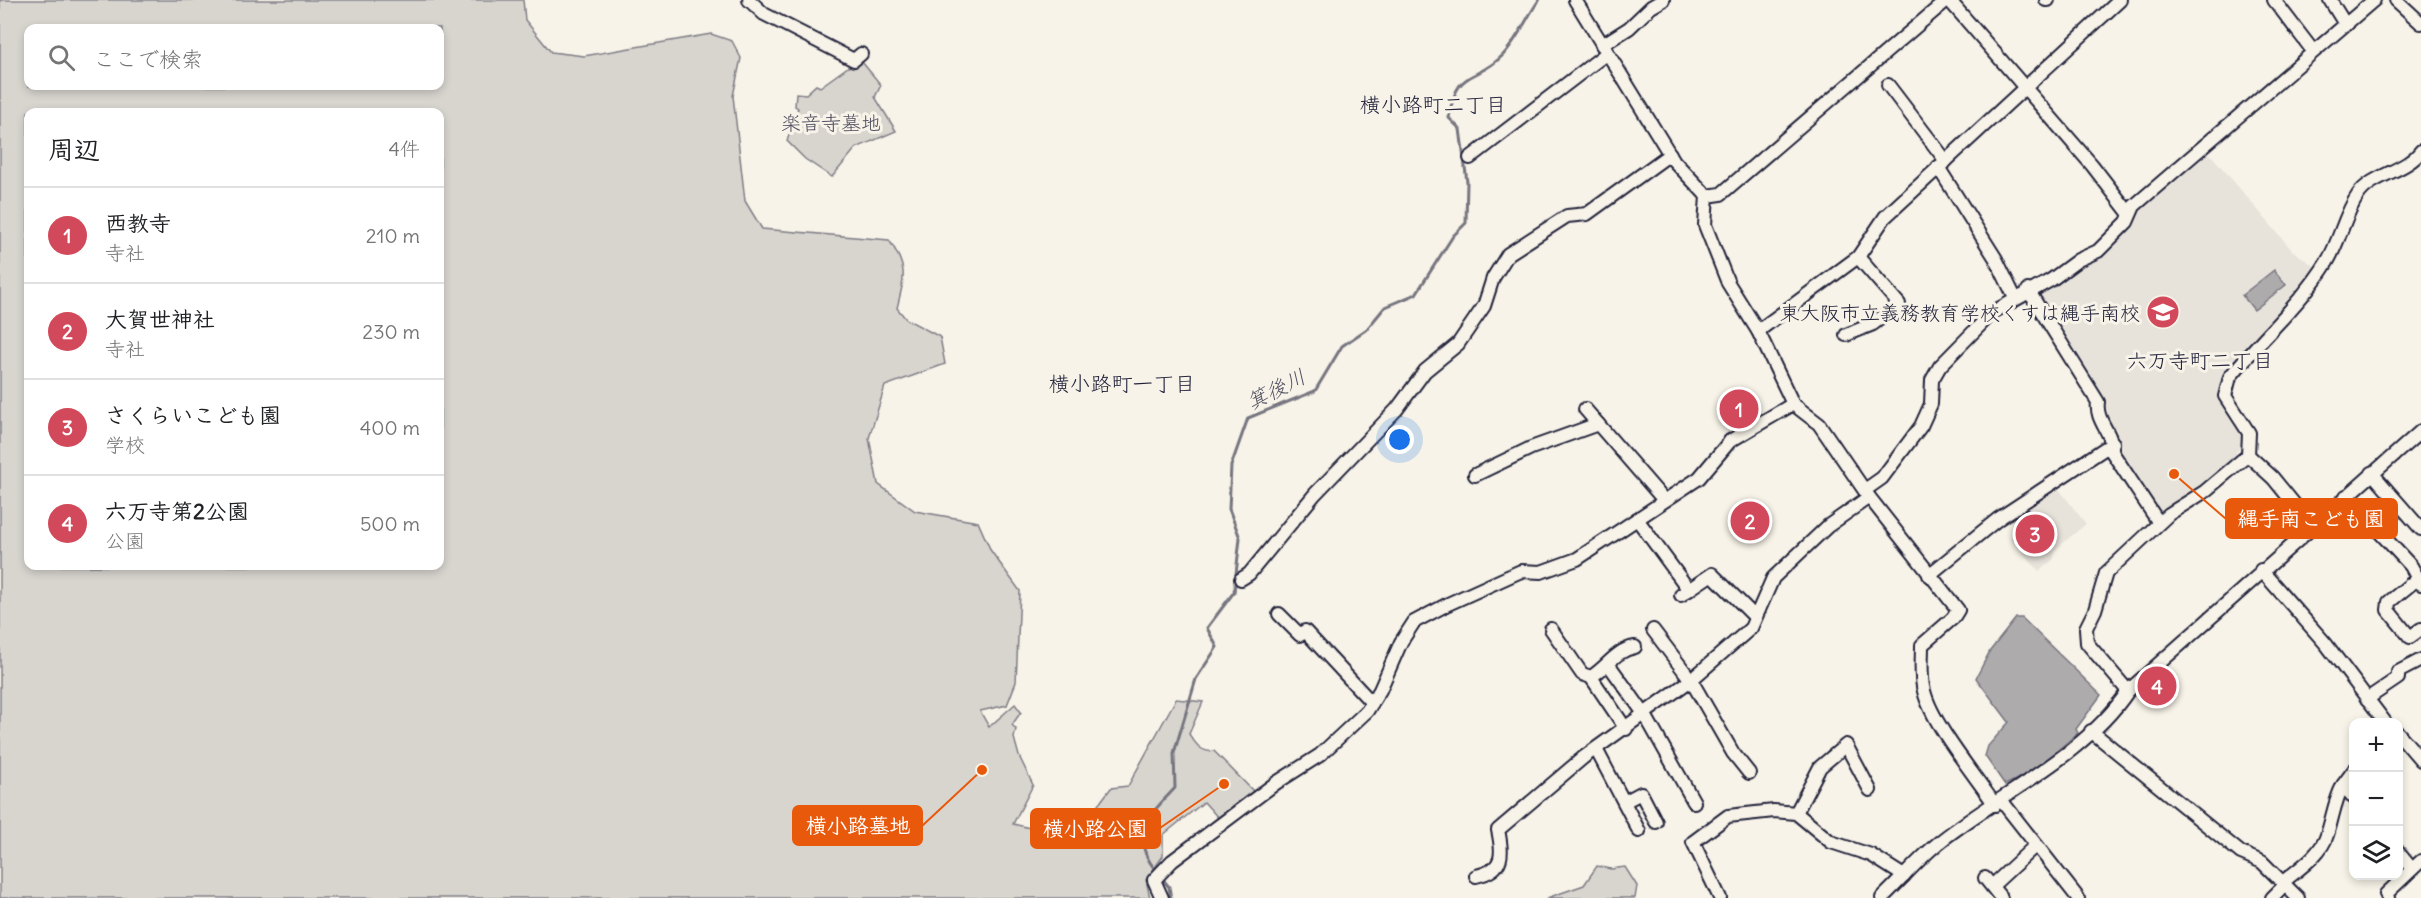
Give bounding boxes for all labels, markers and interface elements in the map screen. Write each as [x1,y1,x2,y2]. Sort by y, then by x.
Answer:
search box [24,24,444,90]
icon: search [45,41,78,74]
text: ここで検索 [93,45,203,73]
district label: 横小路町二丁目 [1360,91,1507,118]
park label: 楽音寺墓地 [781,110,881,135]
text: 周辺 [48,133,100,166]
text: 4件 [388,136,420,161]
text: 西教寺 [105,209,171,237]
text: 1 [64,223,71,248]
text: 210 m [366,223,420,248]
text: 寺社 [105,240,145,265]
school or university icon: 東大阪市立義務教育学校くすは縄手南校 [2145,294,2181,330]
place label: 東大阪市立義務教育学校くすは縄手南校 [1780,300,2140,325]
text: 大賀世神社 [105,305,215,333]
text: 2 [62,319,73,344]
text: 230 m [362,319,420,344]
text: 寺社 [105,336,145,361]
district label: 六万寺町二丁目 [2127,347,2274,374]
water label: 箕後川 [1242,363,1310,415]
district label: 横小路町一丁目 [1049,370,1196,397]
pin: 1 [1720,386,1758,432]
text: さくらいこども園 [105,401,281,429]
text: 3 [62,415,73,440]
text: 400 m [360,415,420,440]
your location [1385,425,1414,454]
text: 学校 [105,432,145,457]
text: 六万寺第2公園 [105,497,249,525]
pin: 2 [1730,498,1770,544]
callout: 縄手南こども園 [2226,499,2397,538]
text: 縄手南こども園 [2238,505,2385,532]
text: 4 [62,511,73,536]
text: 500 m [360,511,420,536]
pin: 3 [2016,512,2054,556]
text: 公園 [105,528,145,553]
pin: 4 [2138,664,2176,708]
map controls [2349,718,2403,880]
button: + [2349,718,2403,772]
button: − [2349,772,2403,826]
callout: 横小路墓地 [793,806,922,845]
callout: 横小路公園 [1031,809,1160,848]
text: 横小路墓地 [806,812,911,839]
text: 横小路公園 [1043,815,1148,842]
button: layers [2349,826,2403,880]

